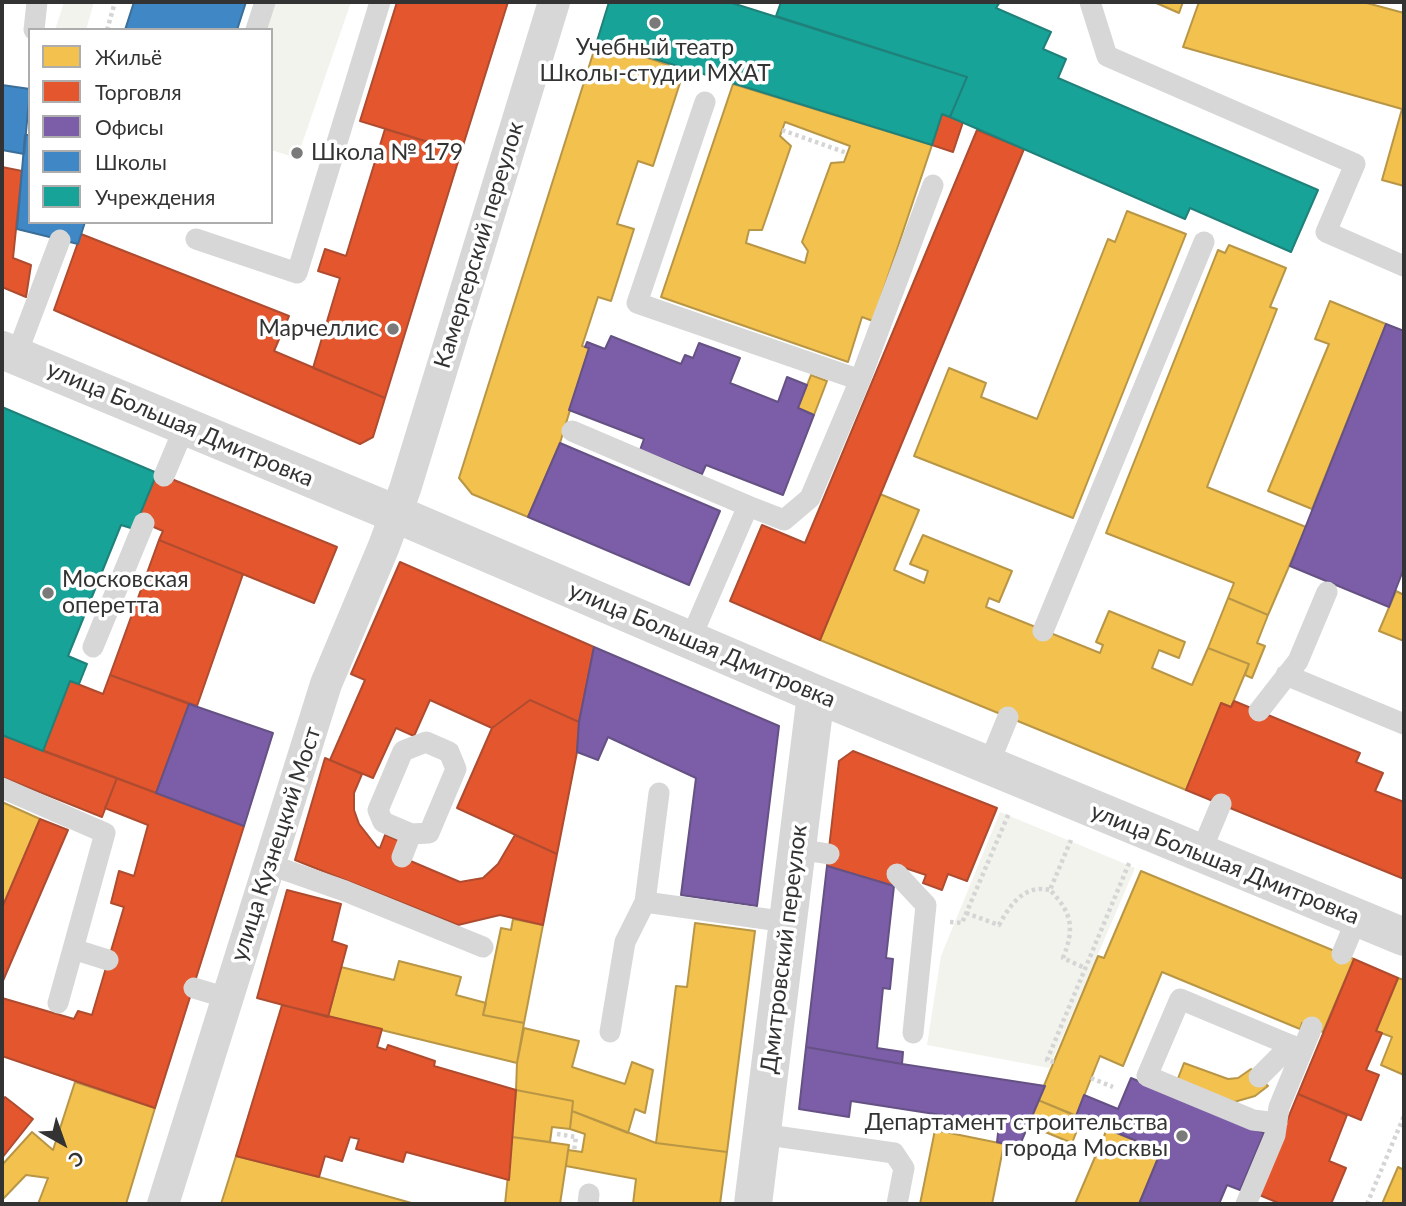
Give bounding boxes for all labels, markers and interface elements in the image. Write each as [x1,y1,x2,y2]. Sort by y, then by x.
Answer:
marker: Учебный театр Школы-студии МХАТ [647,15,663,31]
legend [28,28,273,224]
place label: Учебный театр Школы-студии МХАТ [539,34,771,88]
text: Жильё [95,44,162,69]
text: Торговля [95,79,182,104]
text: Офисы [95,114,164,139]
street label: Камергерский переулок [428,118,530,372]
place label: Школа № 179 [311,139,463,167]
marker: Школа № 179 [289,145,305,161]
text: Школы [95,149,167,174]
text: Учреждения [95,184,215,209]
place label: Марчеллис [259,315,379,343]
marker: Марчеллис [385,321,401,337]
street label: улица Большая Дмитровка [42,355,318,493]
place label: Московская оперетта [62,566,189,620]
street label: улица Большая Дмитровка [564,576,840,714]
marker: Московская оперетта [40,585,56,601]
street label: улица Кузнецкий Мост [225,723,327,965]
street label: улица Большая Дмитровка [1087,797,1363,931]
street label: Дмитровский переулок [755,823,813,1075]
north arrow [28,1108,98,1178]
place label: Департамент строительства города Москвы [865,1109,1168,1163]
marker: Департамент строительства города Москвы [1174,1128,1190,1144]
text: С [65,1147,89,1172]

